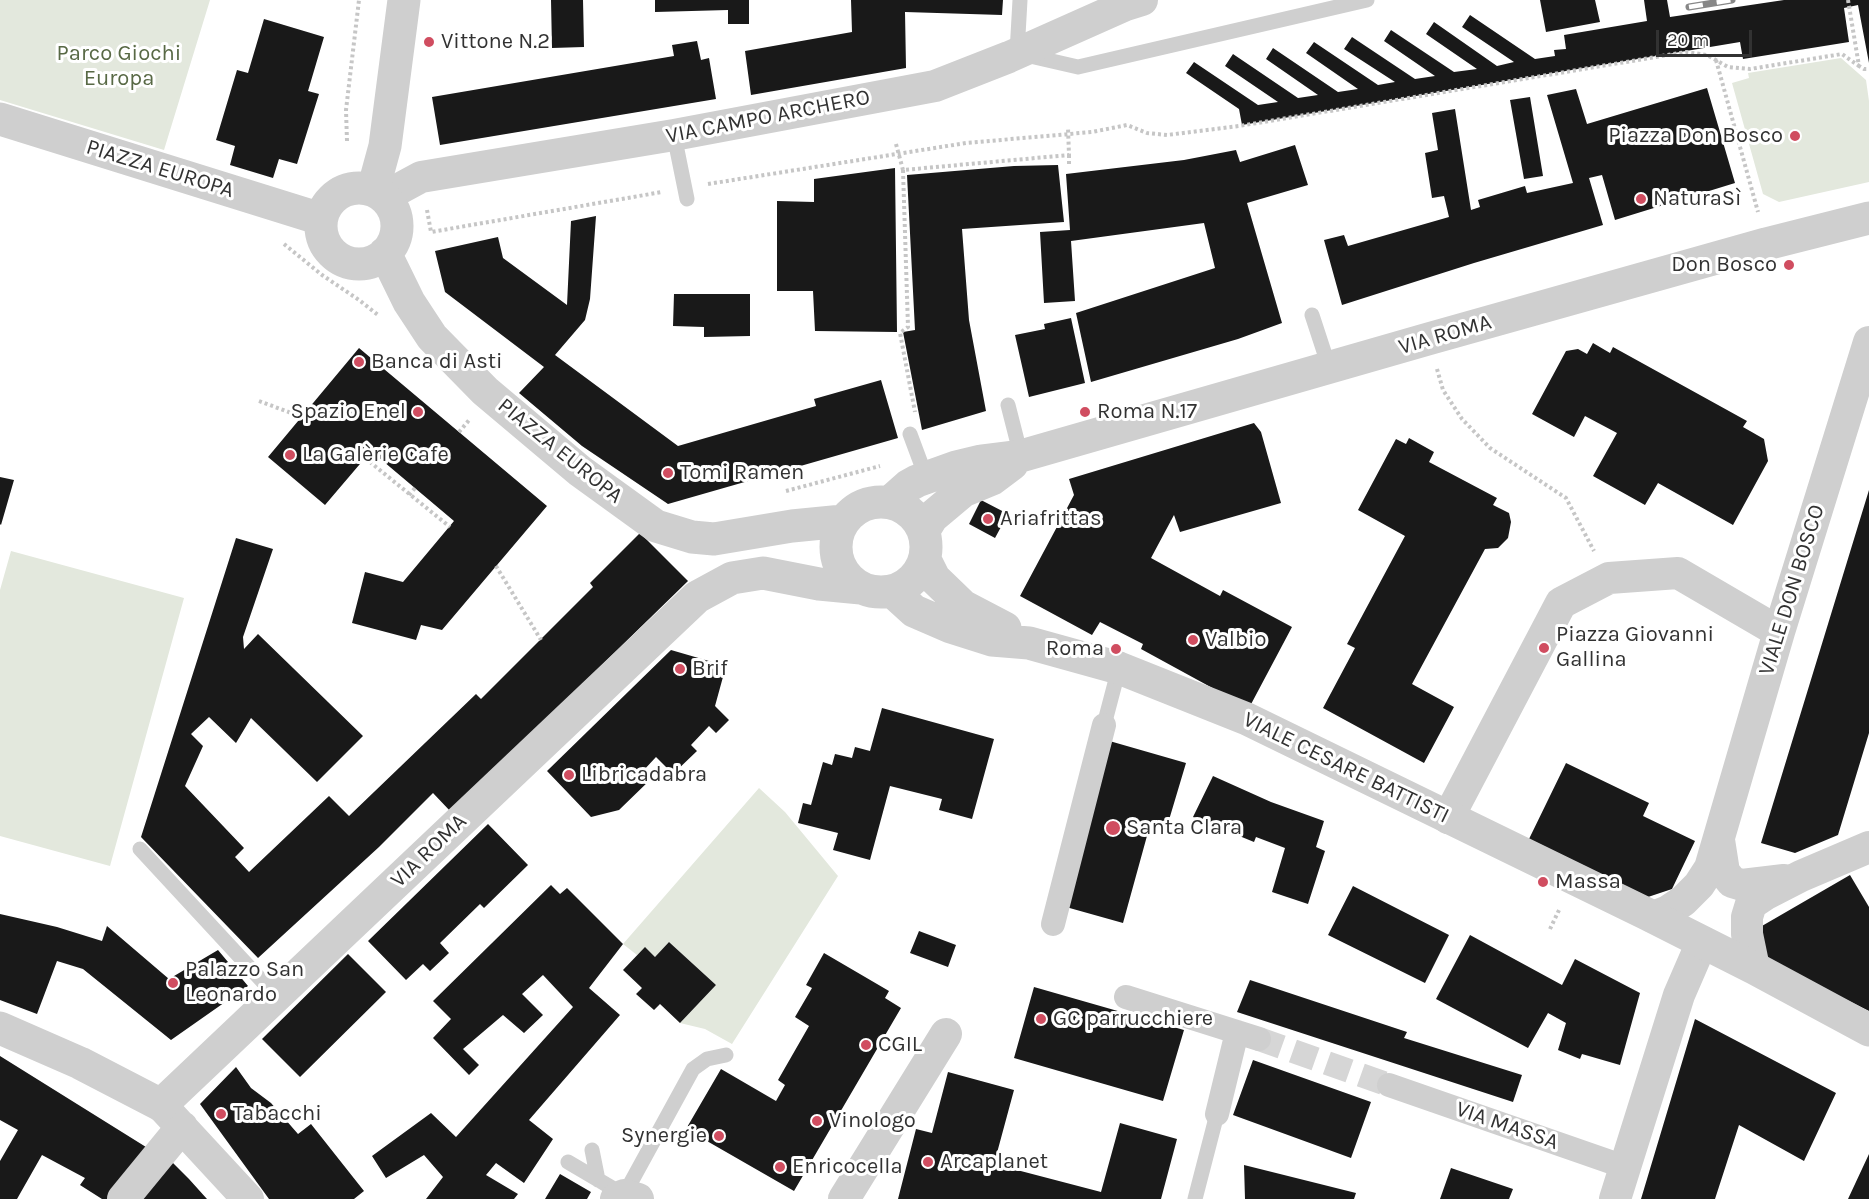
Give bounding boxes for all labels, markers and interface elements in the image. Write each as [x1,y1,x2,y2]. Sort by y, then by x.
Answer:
scale bar [1659,18,1755,56]
place label: Vittone N.2 [441,29,550,55]
text: 20 m [1667,29,1709,51]
marker: Vittone N.2 [422,35,436,49]
park label: Parco Giochi Europa [57,41,181,92]
street label: VIA CAMPO ARCHERO [664,84,872,150]
place label: Piazza Don Bosco [1608,123,1783,149]
marker: Piazza Don Bosco [1788,129,1802,143]
street label: PIAZZA EUROPA [83,134,237,204]
place label: NaturaSì [1653,186,1742,212]
marker: NaturaSì [1634,192,1648,206]
place label: Don Bosco [1671,252,1777,278]
marker: Don Bosco [1782,258,1796,272]
street label: VIA ROMA [1396,309,1494,361]
place label: Banca di Asti [371,349,503,375]
marker: Banca di Asti [352,355,366,369]
street label: PIAZZA EUROPA [492,393,628,509]
place label: Spazio Enel [290,399,406,425]
place label: Roma N.17 [1097,399,1197,425]
marker: Spazio Enel [411,405,425,419]
marker: Roma N.17 [1078,405,1092,419]
place label: La Galèrie Cafe [302,442,449,468]
marker: La Galèrie Cafe [283,448,297,462]
place label: Tomi Ramen [680,460,804,486]
marker: Tomi Ramen [661,466,675,480]
street label: VIALE DON BOSCO [1754,502,1830,678]
place label: Ariafrittas [1000,506,1102,532]
marker: Ariafrittas [981,512,995,526]
place label: Piazza Giovanni Gallina [1556,622,1714,674]
place label: Valbio [1205,627,1267,653]
marker: Valbio [1186,633,1200,647]
place label: Roma [1046,636,1104,662]
marker: Piazza Giovanni Gallina [1537,641,1551,655]
marker: Roma [1109,642,1123,656]
place label: Brif [692,656,728,682]
marker: Brif [673,662,687,676]
street label: VIALE CESARE BATTISTI [1239,707,1453,829]
place label: Libricadabra [581,762,707,788]
marker: Libricadabra [562,768,576,782]
street label: VIA ROMA [386,808,472,894]
place label: Santa Clara [1126,815,1242,841]
marker: Santa Clara [1104,819,1122,837]
place label: Massa [1555,869,1621,895]
marker: Massa [1536,875,1550,889]
place label: Palazzo San Leonardo [185,957,304,1008]
marker: Palazzo San Leonardo [166,976,180,990]
place label: GC parrucchiere [1053,1006,1213,1032]
marker: GC parrucchiere [1034,1012,1048,1026]
place label: CGIL [878,1032,922,1058]
marker: CGIL [859,1038,873,1052]
street label: VIA MASSA [1452,1096,1562,1156]
place label: Tabacchi [233,1101,322,1127]
marker: Tabacchi [214,1107,228,1121]
place label: Vinologo [829,1108,916,1134]
marker: Vinologo [810,1114,824,1128]
place label: Synergie [621,1123,707,1149]
marker: Synergie [712,1129,726,1143]
place label: Arcaplanet [940,1149,1048,1175]
place label: Enricocella [792,1154,903,1180]
marker: Arcaplanet [921,1155,935,1169]
marker: Enricocella [773,1160,787,1174]

